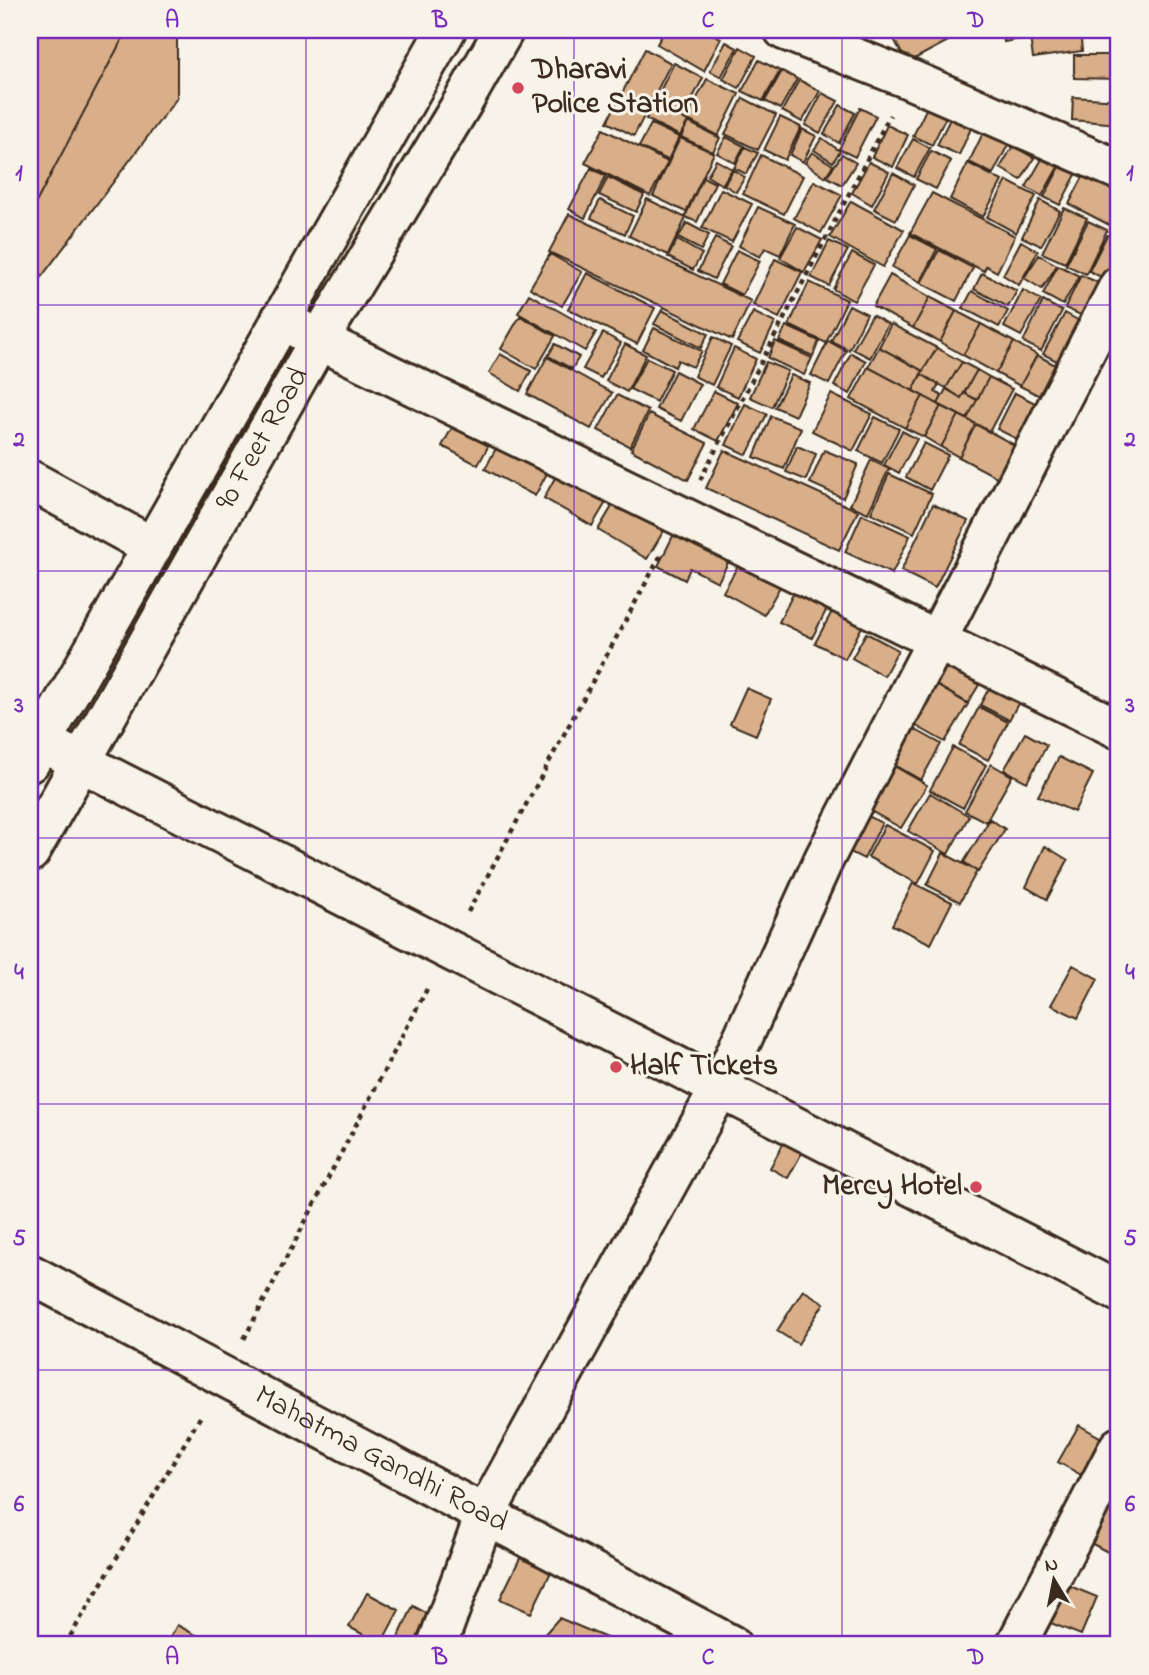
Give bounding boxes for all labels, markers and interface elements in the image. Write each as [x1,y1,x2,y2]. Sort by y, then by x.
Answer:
text: A [165,5,179,38]
text: B [431,5,448,38]
text: C [702,5,715,38]
text: D [967,5,984,38]
place label: Dharavi Police Station [530,49,699,127]
marker: Dharavi Police Station [510,80,526,96]
text: 1 [15,158,23,191]
text: 1 [1126,158,1134,191]
street label: 90 Feet Road [205,359,321,519]
text: 2 [12,424,25,457]
text: 2 [1123,424,1136,457]
text: 3 [13,690,24,723]
text: 3 [1124,690,1135,723]
text: 4 [14,957,24,990]
text: 4 [1125,957,1135,990]
place label: Half Tickets [630,1045,778,1089]
marker: Half Tickets [608,1059,624,1075]
place label: Mercy Hotel [822,1165,962,1209]
marker: Mercy Hotel [968,1179,984,1195]
text: 5 [12,1223,26,1256]
text: 5 [1123,1223,1137,1256]
street label: Mahatma Gandhi Road [246,1375,516,1545]
text: 6 [14,1489,25,1522]
text: 6 [1125,1489,1136,1522]
north arrow [1020,1546,1090,1616]
text: N [1043,1551,1060,1580]
text: A [165,1642,179,1675]
text: B [431,1642,448,1675]
text: C [702,1642,715,1675]
text: D [967,1642,984,1675]

